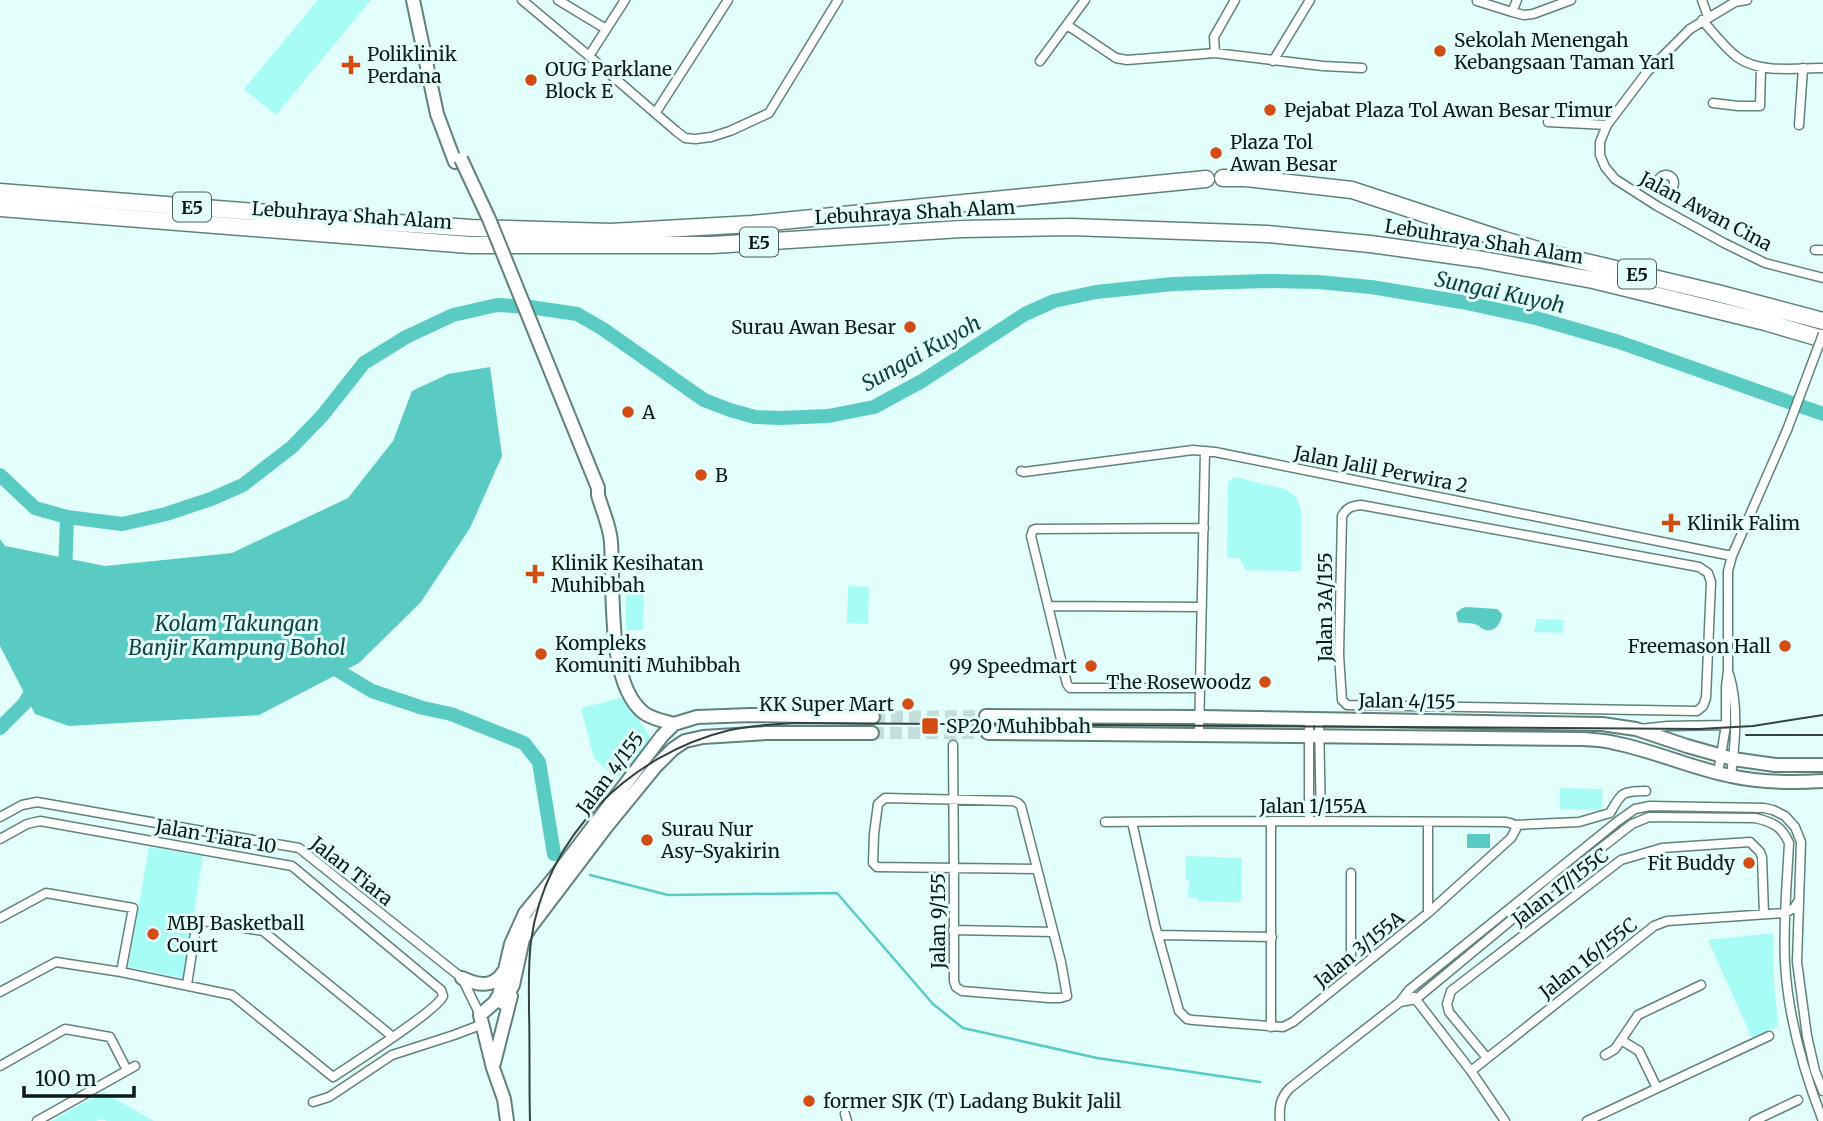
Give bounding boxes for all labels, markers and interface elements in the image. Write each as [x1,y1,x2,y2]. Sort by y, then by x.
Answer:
place label: Sekolah Menengah Kebangsaan Taman Yarl [1454,28,1674,74]
place label: Poliklinik Perdana [367,42,457,88]
marker: Sekolah Menengah Kebangsaan Taman Yarl [1432,43,1448,59]
marker: Poliklinik Perdana [341,55,361,75]
place label: OUG Parklane Block E [545,57,672,103]
marker: OUG Parklane Block E [523,72,539,88]
place label: Pejabat Plaza Tol Awan Besar Timur [1284,98,1613,122]
marker: Pejabat Plaza Tol Awan Besar Timur [1262,102,1278,118]
place label: Plaza Tol Awan Besar [1229,130,1338,176]
marker: Plaza Tol Awan Besar [1208,145,1224,161]
street label: Jalan Awan Cina [1635,165,1776,256]
road number: E5 [173,192,211,222]
street label: Lebuhraya Shah Alam [814,195,1016,229]
street label: Lebuhraya Shah Alam [251,196,453,234]
street label: Lebuhraya Shah Alam [1383,213,1585,269]
road number: E5 [740,228,778,256]
road number: E5 [1618,260,1656,288]
water label: Sungai Kuyoh [1432,265,1568,319]
water label: Sungai Kuyoh [857,309,985,397]
place label: Surau Awan Besar [731,315,896,339]
marker: Surau Awan Besar [902,319,918,335]
place label: A [641,400,656,424]
marker: A [620,404,636,420]
street label: Jalan Jalil Perwira 2 [1291,440,1470,498]
place label: B [715,463,728,487]
marker: B [693,467,709,483]
place label: Klinik Falim [1687,511,1800,535]
marker: Klinik Falim [1661,513,1681,533]
place label: Klinik Kesihatan Muhibbah [551,551,704,597]
street label: Jalan 3A/155 [1313,552,1337,663]
marker: Klinik Kesihatan Muhibbah [525,564,545,584]
water label: Kolam Takungan Banjir Kampung Bohol [128,610,346,661]
place label: Kompleks Komuniti Muhibbah [555,631,741,677]
place label: Freemason Hall [1628,634,1771,658]
marker: Freemason Hall [1777,638,1793,654]
marker: Kompleks Komuniti Muhibbah [533,646,549,662]
place label: 99 Speedmart [949,654,1078,678]
marker: 99 Speedmart [1083,658,1099,674]
place label: The Rosewoodz [1106,670,1251,694]
marker: The Rosewoodz [1257,674,1273,690]
street label: Jalan 4/155 [1357,688,1456,714]
place label: KK Super Mart [759,692,895,716]
marker: KK Super Mart [900,696,916,712]
place label: SP20 Muhibbah [946,714,1091,738]
marker: SP20 Muhibbah [920,716,940,736]
street label: Jalan 4/155 [571,727,649,820]
street label: Jalan 1/155A [1258,794,1367,818]
street label: Jalan Tiara 10 [153,813,278,858]
place label: Surau Nur Asy-Syakirin [660,817,780,863]
street label: Jalan Tiara [305,831,398,911]
marker: Surau Nur Asy-Syakirin [639,832,655,848]
street label: Jalan 17/155C [1506,843,1613,932]
place label: Fit Buddy [1647,851,1735,875]
marker: Fit Buddy [1741,855,1757,871]
street label: Jalan 9/155 [926,873,950,970]
street label: Jalan 3/155A [1308,905,1409,993]
place label: MBJ Basketball Court [167,911,305,957]
street label: Jalan 16/155C [1534,912,1642,1004]
marker: MBJ Basketball Court [145,926,161,942]
scale bar [24,1054,135,1098]
text: 100 m [35,1065,97,1092]
place label: former SJK (T) Ladang Bukit Jalil [823,1089,1122,1113]
marker: former SJK (T) Ladang Bukit Jalil [801,1093,817,1109]

